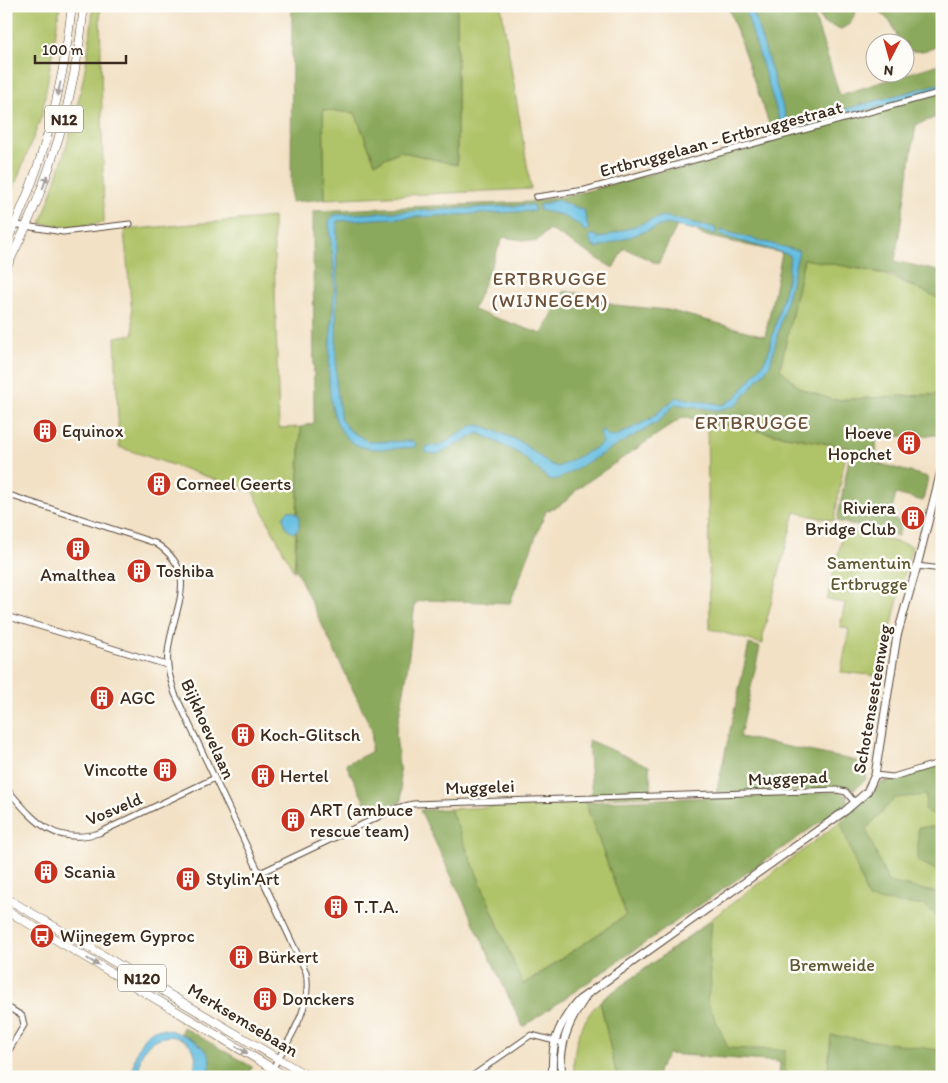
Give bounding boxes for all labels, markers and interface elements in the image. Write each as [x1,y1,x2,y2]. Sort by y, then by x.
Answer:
scale bar [35,32,126,64]
north arrow [866,32,916,82]
text: 100 m [42,41,84,59]
text: N [883,61,894,79]
one-way arrow [55,81,63,97]
street label: Ertbruggelaan - Ertbruggestraat [597,96,845,182]
road number: N12 [45,106,83,132]
one-way arrow [42,175,49,190]
district label: ERTBRUGGE (WIJNEGEM) [492,267,608,312]
district label: ERTBRUGGE [695,411,809,434]
building icon: Equinox [32,418,58,444]
place label: Equinox [62,420,123,442]
place label: Hoeve Hopchet [828,422,892,465]
building icon: Hoeve Hopchet [896,430,922,456]
building icon: Corneel Geerts [146,471,172,497]
place label: Corneel Geerts [176,473,291,495]
place label: Riviera Bridge Club [805,497,897,540]
building icon: Riviera Bridge Club [900,505,926,531]
building icon: Amalthea [65,536,91,562]
park label: Samentuin Ertbrugge [827,552,911,595]
building icon: Toshiba [126,558,152,584]
place label: Toshiba [156,560,215,582]
place label: Amalthea [40,564,116,586]
street label: Schotensesteenweg [848,622,896,775]
street label: Bijkhoevelaan [176,675,240,783]
building icon: AGC [89,685,115,711]
place label: AGC [120,687,155,709]
building icon: Koch-Glitsch [230,722,256,748]
place label: Koch-Glitsch [260,724,361,746]
building icon: Vincotte [152,757,178,783]
place label: Vincotte [84,759,148,781]
building icon: Hertel [250,763,276,789]
place label: Hertel [280,765,329,787]
street label: Muggepad [748,766,828,790]
street label: Muggelei [445,775,515,799]
street label: Vosveld [83,787,146,831]
place label: ART (ambuce rescue team) [310,799,413,842]
building icon: ART (ambuce rescue team) [280,807,306,833]
building icon: Scania [33,859,59,885]
place label: Scania [64,861,116,883]
building icon: Stylin'Art [175,866,201,892]
place label: Stylin'Art [206,868,280,890]
building icon: T.T.A. [323,894,349,920]
place label: T.T.A. [354,896,399,918]
bus stop icon: Wijnegem Gyproc [29,923,55,949]
place label: Wijnegem Gyproc [60,925,195,947]
building icon: Bürkert [228,944,254,970]
place label: Bürkert [258,946,319,968]
park label: Bremweide [789,954,875,976]
one-way arrow [87,958,100,967]
road number: N120 [118,964,166,991]
street label: Merksemsebaan [184,978,302,1062]
building icon: Donckers [252,986,278,1012]
place label: Donckers [282,988,355,1010]
one-way arrow [236,1046,249,1055]

